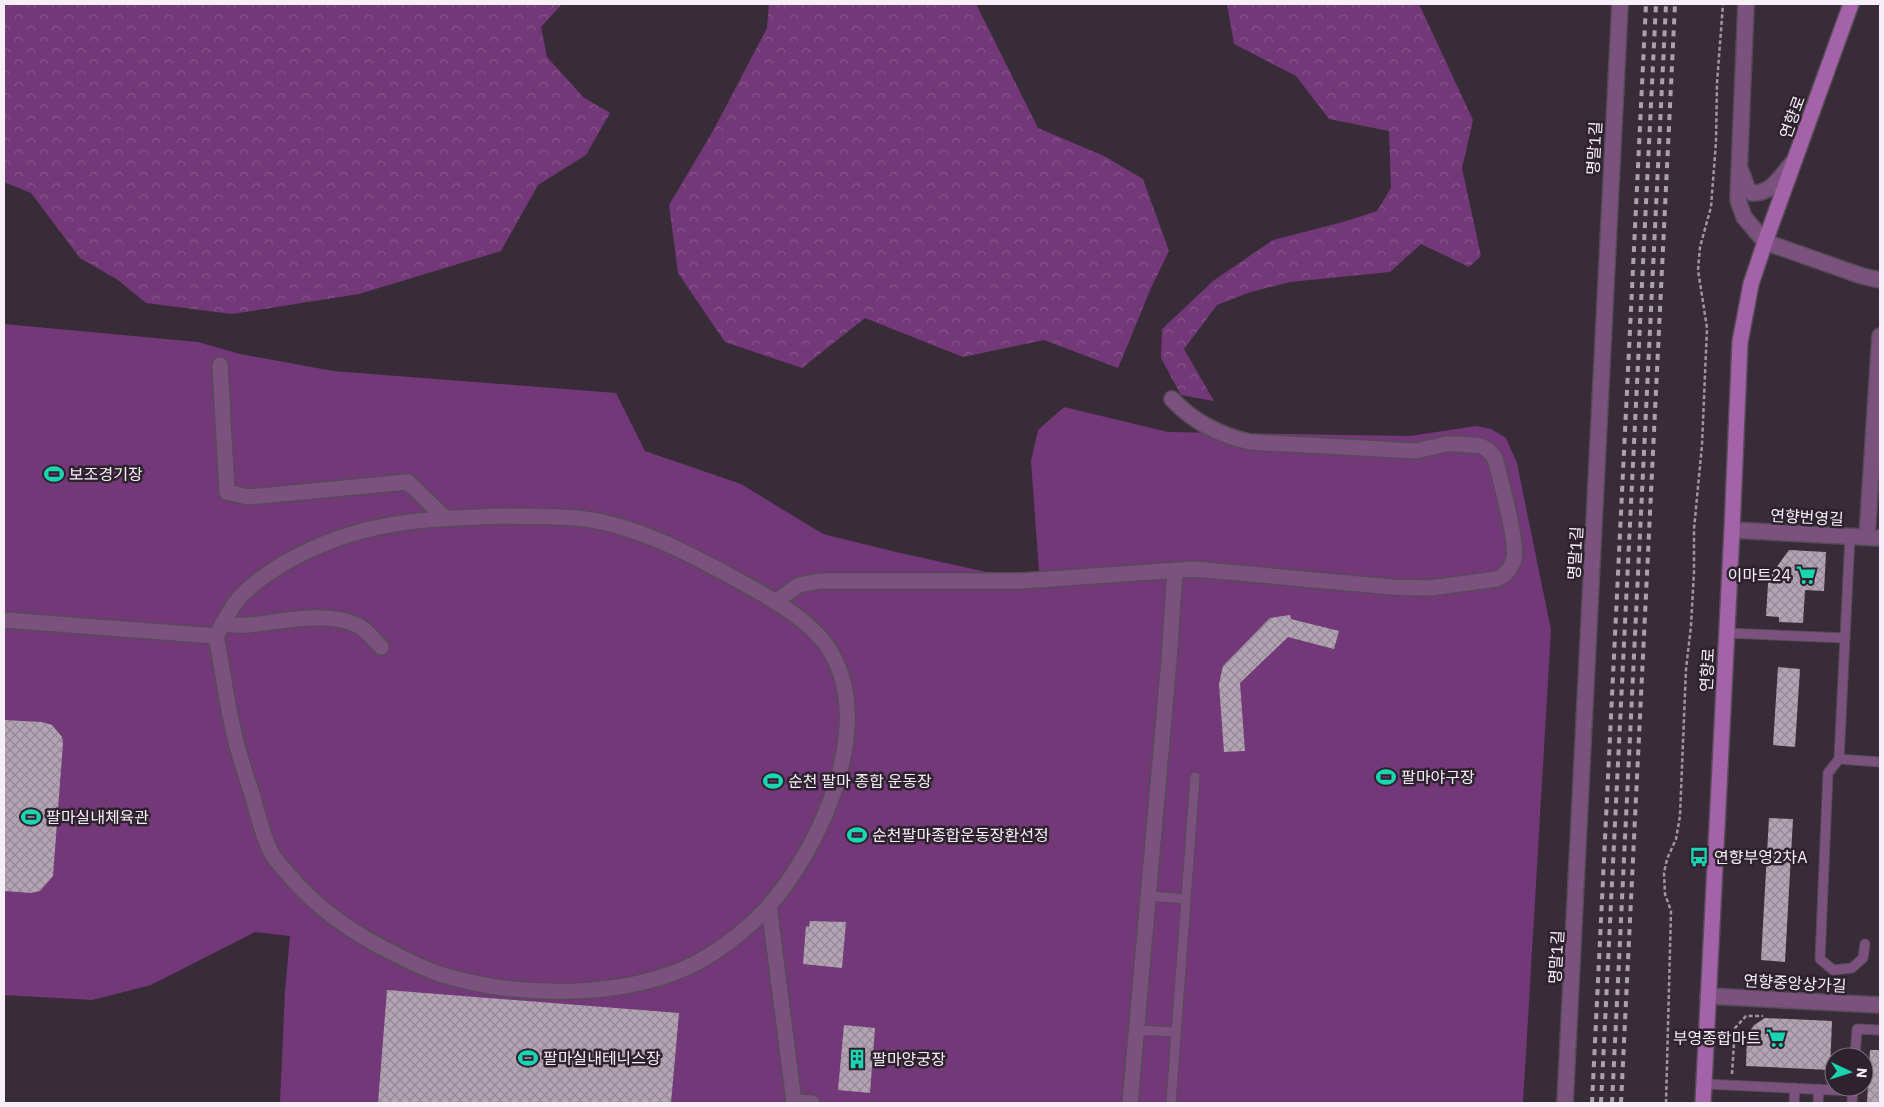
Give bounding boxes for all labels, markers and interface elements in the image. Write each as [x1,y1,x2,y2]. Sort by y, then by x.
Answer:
street label: 연향로 [1775,93,1809,141]
street label: 명말1길 [1583,121,1605,175]
sports icon: 보조경기장 [43,463,65,485]
place label: 보조경기장 [69,464,143,484]
street label: 연향번영길 [1770,505,1844,529]
street label: 명말1길 [1564,526,1586,580]
supermarket icon: 이마트24 [1795,564,1817,586]
place label: 이마트24 [1728,565,1791,585]
street label: 연향로 [1696,647,1718,693]
sports icon: 팔마야구장 [1375,766,1397,788]
place label: 팔마야구장 [1401,767,1475,787]
sports icon: 순천 팔마 종합 운동장 [762,770,784,792]
place label: 순천 팔마 종합 운동장 [788,771,932,791]
sports icon: 팔마실내체육관 [20,806,42,828]
place label: 팔마실내체육관 [46,807,149,827]
sports icon: 순천팔마종합운동장환선정 [846,824,868,846]
place label: 순천팔마종합운동장환선정 [872,825,1049,845]
bus stop icon: 연향부영2차A [1688,846,1710,868]
place label: 연향부영2차A [1714,847,1807,867]
street label: 명말1길 [1545,930,1567,984]
street label: 연향중앙상가길 [1743,970,1847,996]
supermarket icon: 부영종합마트 [1765,1027,1787,1049]
place label: 부영종합마트 [1673,1028,1761,1048]
sports icon: 팔마실내테니스장 [517,1047,539,1069]
north arrow [1824,1047,1874,1097]
place label: 팔마실내테니스장 [543,1048,661,1068]
building icon: 팔마양궁장 [846,1048,868,1070]
place label: 팔마양궁장 [872,1049,946,1069]
text: N [1853,1067,1871,1079]

